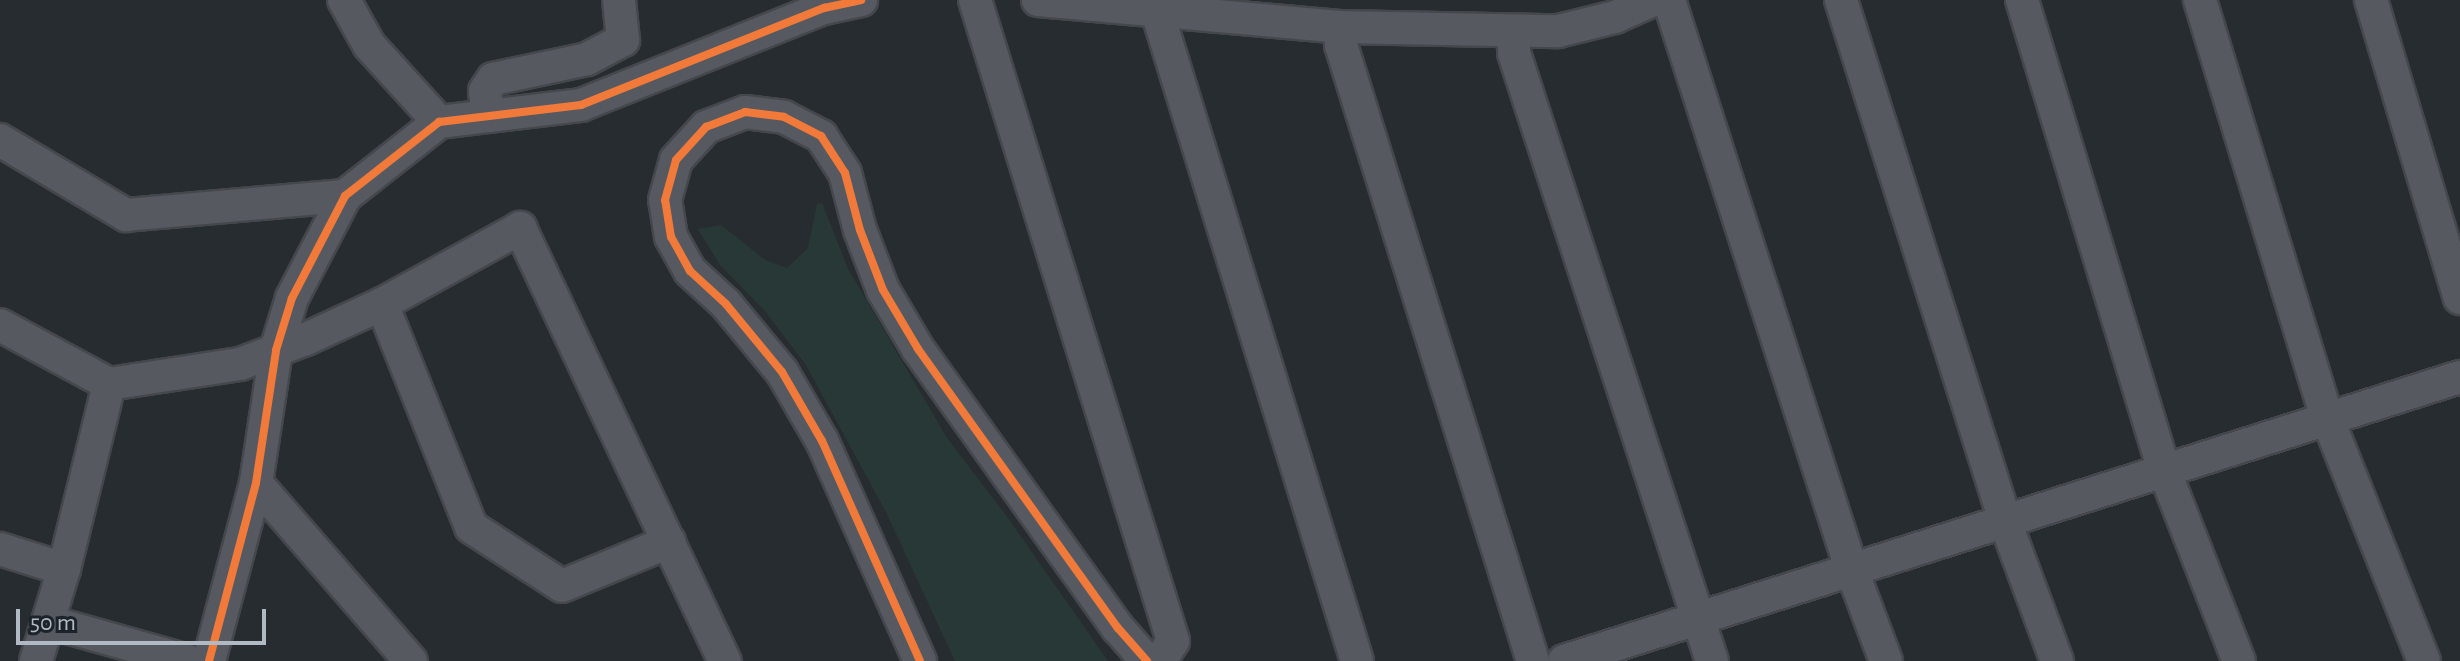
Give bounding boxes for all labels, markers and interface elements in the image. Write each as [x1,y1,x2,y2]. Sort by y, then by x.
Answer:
scale bar [20,593,270,643]
text: 50 m [30,611,76,635]

